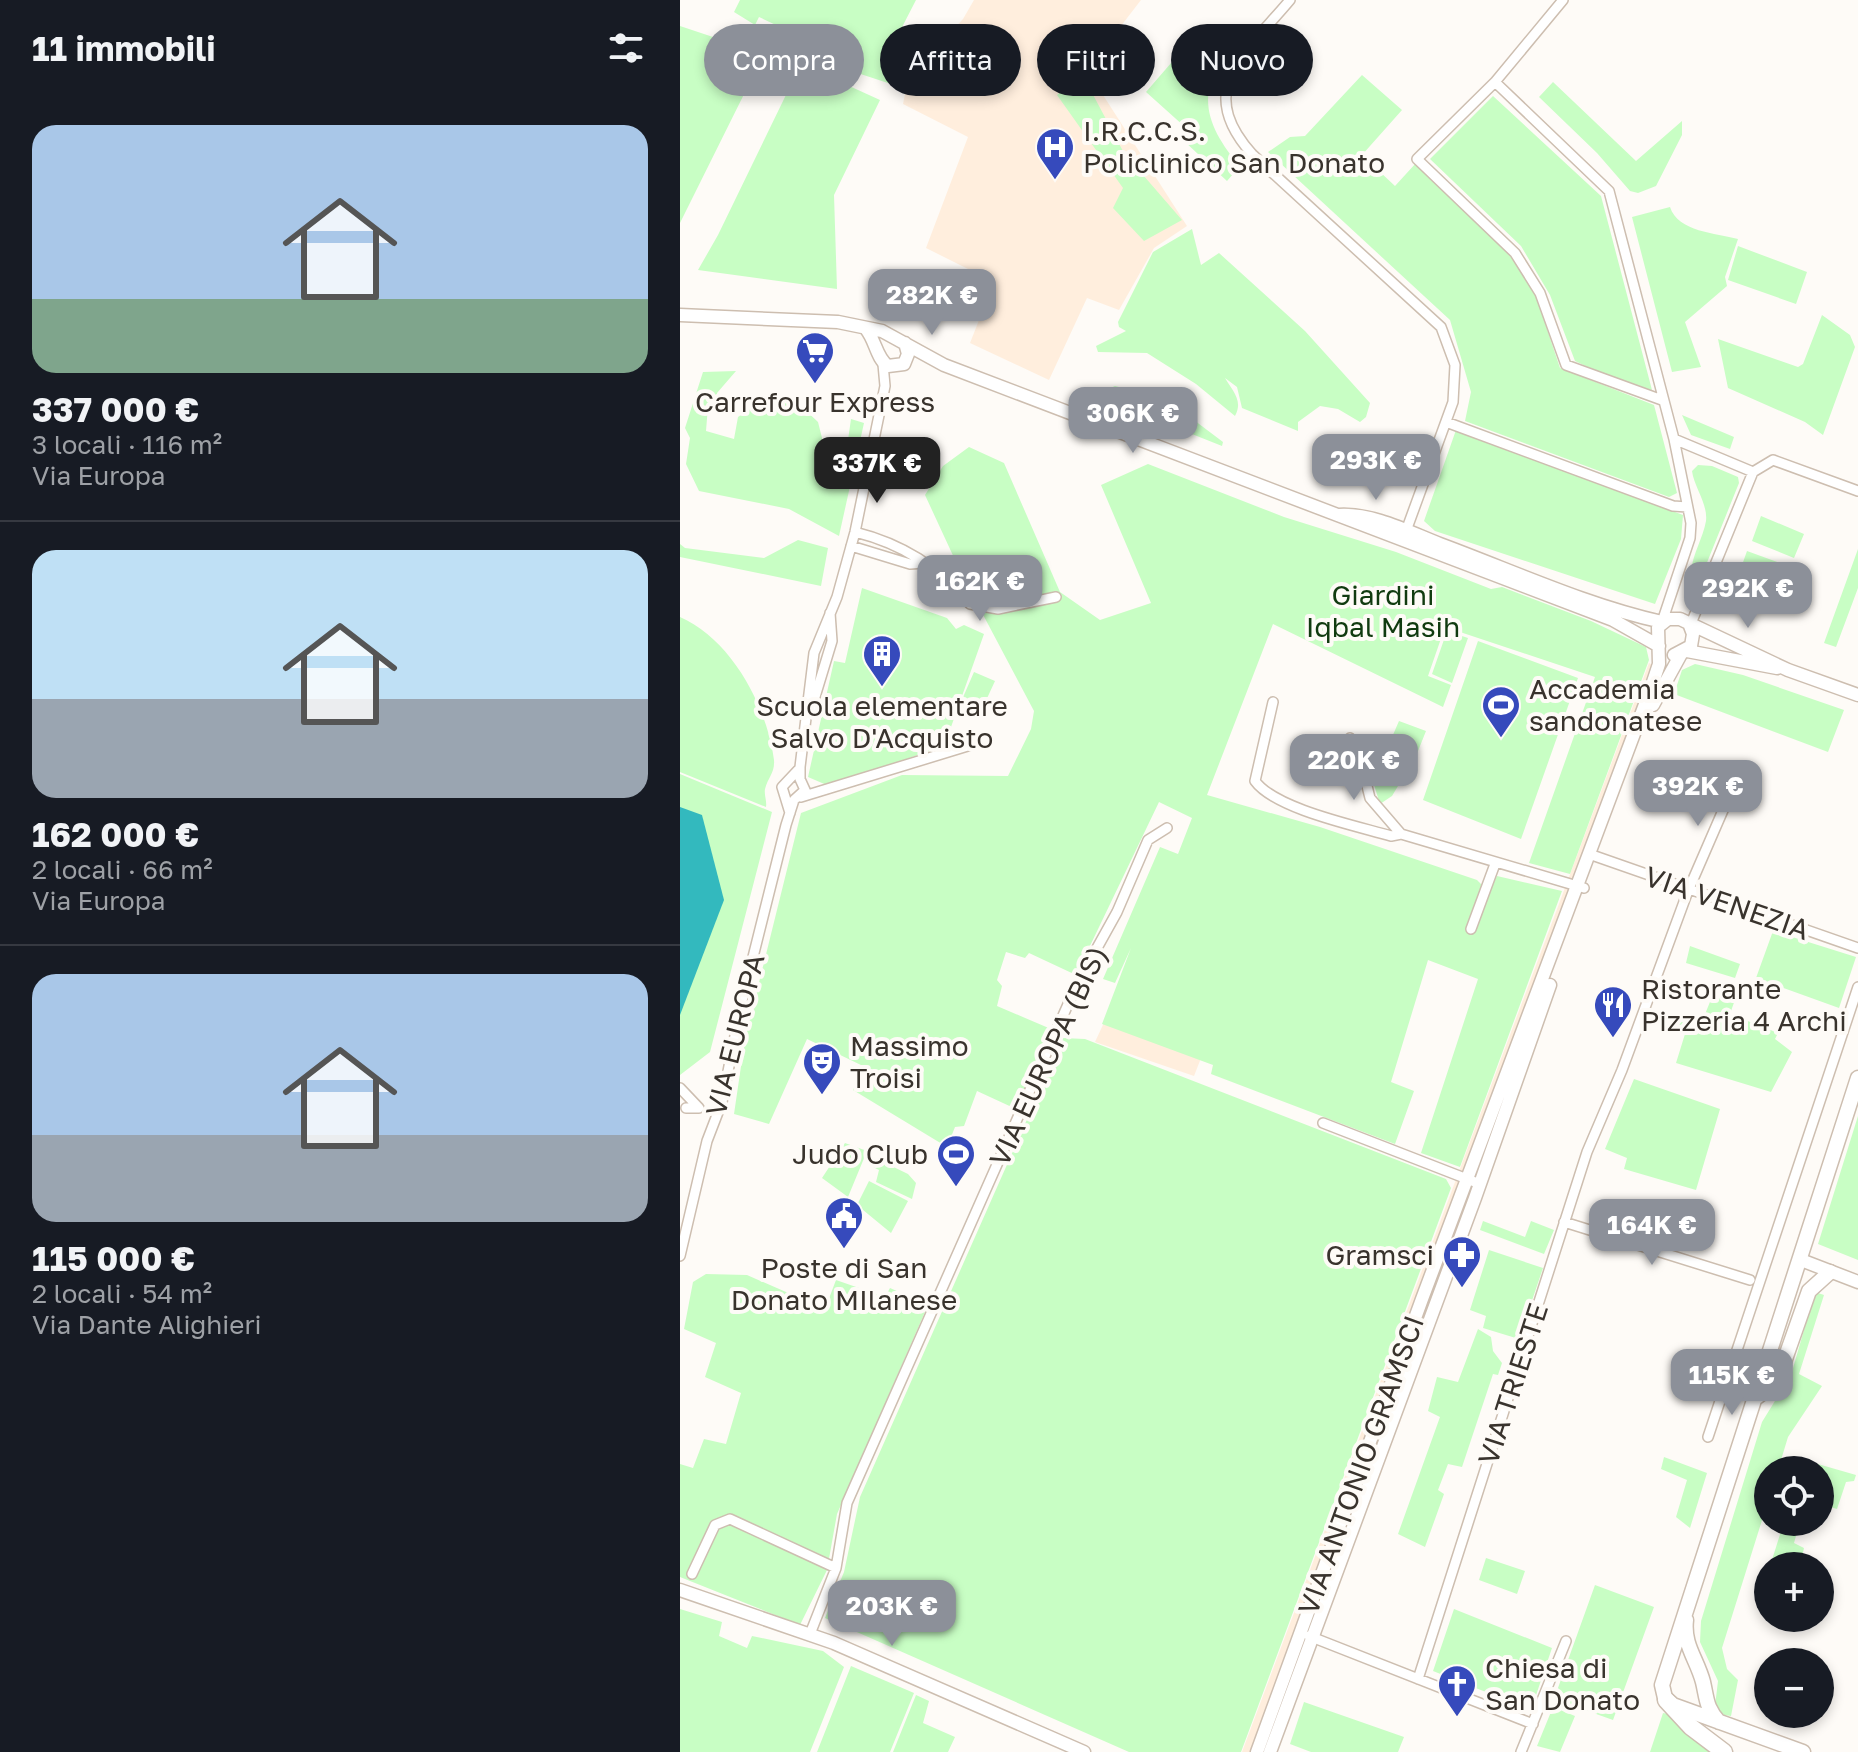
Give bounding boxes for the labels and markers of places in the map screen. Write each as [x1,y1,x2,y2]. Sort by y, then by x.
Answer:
place label: I.R.C.C.S. Policlinico San Donato [1083,114,1385,179]
hospital icon: I.R.C.C.S. Policlinico San Donato [1034,126,1076,181]
pin: 282K € [867,269,997,337]
supermarket icon: Carrefour Express [794,330,836,385]
place label: Carrefour Express [695,385,935,418]
pin: 306K € [1068,387,1198,455]
pin: 293K € [1311,434,1441,502]
pin: 337K € [812,437,942,505]
pin: 162K € [915,555,1045,623]
pin: 292K € [1683,562,1813,630]
building icon: Scuola elementare Salvo D'Acquisto [861,633,903,688]
place label: Accademia sandonatese [1529,672,1702,737]
sports icon: Accademia sandonatese [1480,684,1522,739]
place label: Scuola elementare Salvo D'Acquisto [756,689,1008,754]
pin: 220K € [1289,734,1419,802]
pin: 392K € [1633,760,1763,828]
place label: Ristorante Pizzeria 4 Archi [1641,972,1847,1037]
restaurant icon: Ristorante Pizzeria 4 Archi [1592,984,1634,1039]
place label: Massimo Troisi [850,1029,969,1094]
theatre icon: Massimo Troisi [801,1041,843,1096]
sports icon: Judo Club [935,1133,977,1188]
place label: Judo Club [792,1137,928,1170]
public building icon: Poste di San Donato MIlanese [823,1195,865,1250]
pin: 164K € [1587,1199,1717,1267]
pharmacy icon: Gramsci [1441,1234,1483,1289]
place label: Gramsci [1325,1238,1434,1271]
place label: Poste di San Donato MIlanese [731,1251,957,1316]
pin: 115K € [1667,1349,1797,1417]
pin: 203K € [827,1580,957,1648]
place label: Chiesa di San Donato [1485,1651,1640,1716]
church icon: Chiesa di San Donato [1436,1663,1478,1718]

